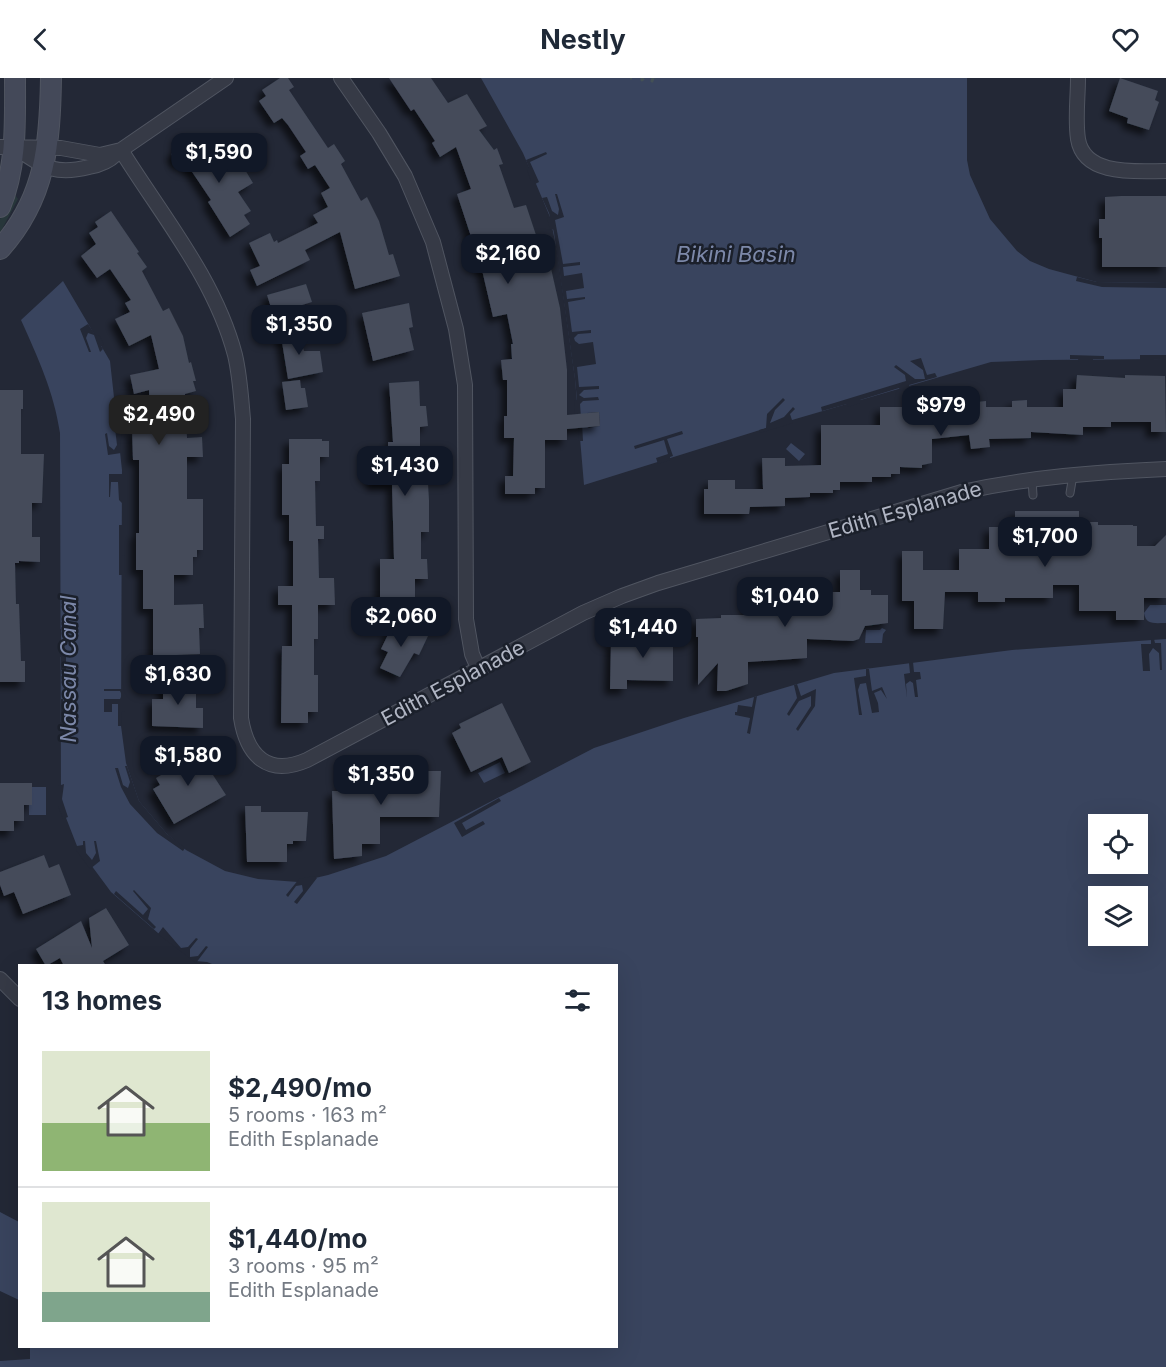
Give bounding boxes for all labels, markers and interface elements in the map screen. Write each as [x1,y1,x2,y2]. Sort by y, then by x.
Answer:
icon: back [24,23,57,56]
text: Nestly [540,23,626,56]
icon: heart [1109,23,1142,56]
pin: $1,590 [170,133,268,184]
text: $1,590 [185,140,253,164]
pin: $2,160 [459,234,557,285]
text: $2,160 [475,241,541,265]
water label: Bikini Basin [676,241,796,267]
pin: $1,350 [250,305,348,356]
text: $1,350 [265,312,333,336]
pin: $979 [905,386,977,437]
text: $979 [916,393,966,417]
pin: $2,490 [110,395,208,446]
text: $2,490 [123,402,195,426]
pin: $1,430 [356,446,454,497]
text: $1,430 [371,453,439,477]
street label: Edith Esplanade [825,476,984,543]
pin: $1,700 [996,517,1094,568]
text: $1,700 [1012,524,1078,548]
pin: $1,040 [736,577,834,628]
text: $1,040 [751,584,819,608]
water label: Nassau Canal [55,595,81,743]
pin: $2,060 [352,597,450,648]
text: $2,060 [365,604,437,628]
pin: $1,440 [594,608,692,659]
text: $1,440 [609,615,677,639]
street label: Edith Esplanade [377,634,529,731]
pin: $1,630 [129,655,227,706]
text: $1,630 [144,662,212,686]
pin: $1,580 [139,736,237,787]
text: $1,580 [154,743,222,767]
pin: $1,350 [332,755,430,806]
text: $1,350 [347,762,415,786]
map controls [1088,814,1148,946]
button: locate [1088,814,1148,874]
button: layers [1088,886,1148,946]
icon: filters [561,984,594,1017]
text: 13 homes [42,985,162,1016]
text: $2,490/mo [228,1072,372,1103]
icon: home [90,1075,162,1147]
text: 5 rooms · 163 m² [228,1103,387,1127]
text: Edith Esplanade [228,1127,379,1151]
text: $1,440/mo [228,1223,367,1254]
icon: home [90,1226,162,1298]
text: 3 rooms · 95 m² [228,1254,379,1278]
text: Edith Esplanade [228,1278,379,1302]

